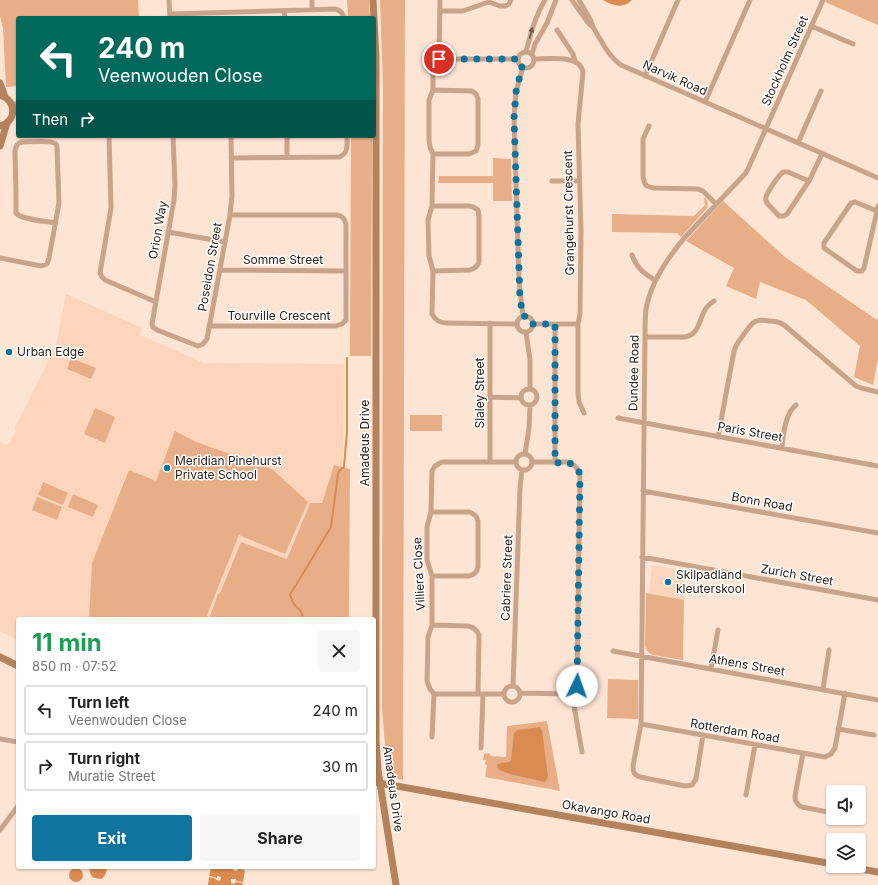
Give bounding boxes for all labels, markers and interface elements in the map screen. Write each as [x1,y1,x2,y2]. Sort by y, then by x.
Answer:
street label: Stockholm Street [758,13,811,108]
one-way arrow [529,27,535,39]
text: 240 m [98,31,185,65]
icon: left [32,32,84,84]
pin [422,42,456,76]
icon: arrive [428,48,450,70]
street label: Narvik Road [641,57,710,98]
text: Veenwouden Close [98,65,262,86]
icon: right [76,108,98,130]
text: Then [32,110,68,129]
street label: Grangehurst Crescent [560,150,577,276]
street label: Orion Way [145,199,170,260]
street label: Poseidon Street [194,221,225,312]
street label: Somme Street [243,252,323,267]
street label: Tourville Crescent [228,308,331,323]
street label: Dundee Road [625,335,642,411]
place label: Urban Edge [17,344,84,359]
marker: Urban Edge [4,347,14,357]
street label: Slaley Street [472,357,487,429]
street label: Amadeus Drive [357,400,372,486]
street label: Paris Street [716,418,784,445]
place label: Meridian Pinehurst Private School [175,453,282,482]
marker: Meridian Pinehurst Private School [162,463,172,473]
street label: Bonn Road [730,489,794,514]
street label: Cabriere Street [498,535,515,621]
street label: Villiera Close [409,537,428,611]
street label: Zurich Street [760,561,835,588]
place label: Skilpadland kleuterskool [676,567,745,596]
marker: Skilpadland kleuterskool [663,577,673,587]
text: 11 min [32,628,102,657]
button: close [318,630,360,672]
street label: Athens Street [708,650,786,679]
text: 850 m · 07:52 [32,658,117,674]
position arrow [556,665,598,707]
text: Turn left [68,693,129,712]
icon: left [34,699,56,721]
text: 240 m [313,701,358,720]
text: Veenwouden Close [68,712,187,728]
street label: Rotterdam Road [689,715,781,746]
street label: Amadeus Drive [380,745,407,833]
text: Turn right [68,749,140,768]
icon: right [34,755,56,777]
text: 30 m [322,757,358,776]
text: Muratie Street [68,768,155,784]
map controls [826,785,866,873]
button: sound [826,785,866,825]
street label: Okavango Road [561,796,652,827]
button: Exit [32,815,192,861]
button: Share [200,815,360,861]
button: layers [826,833,866,873]

